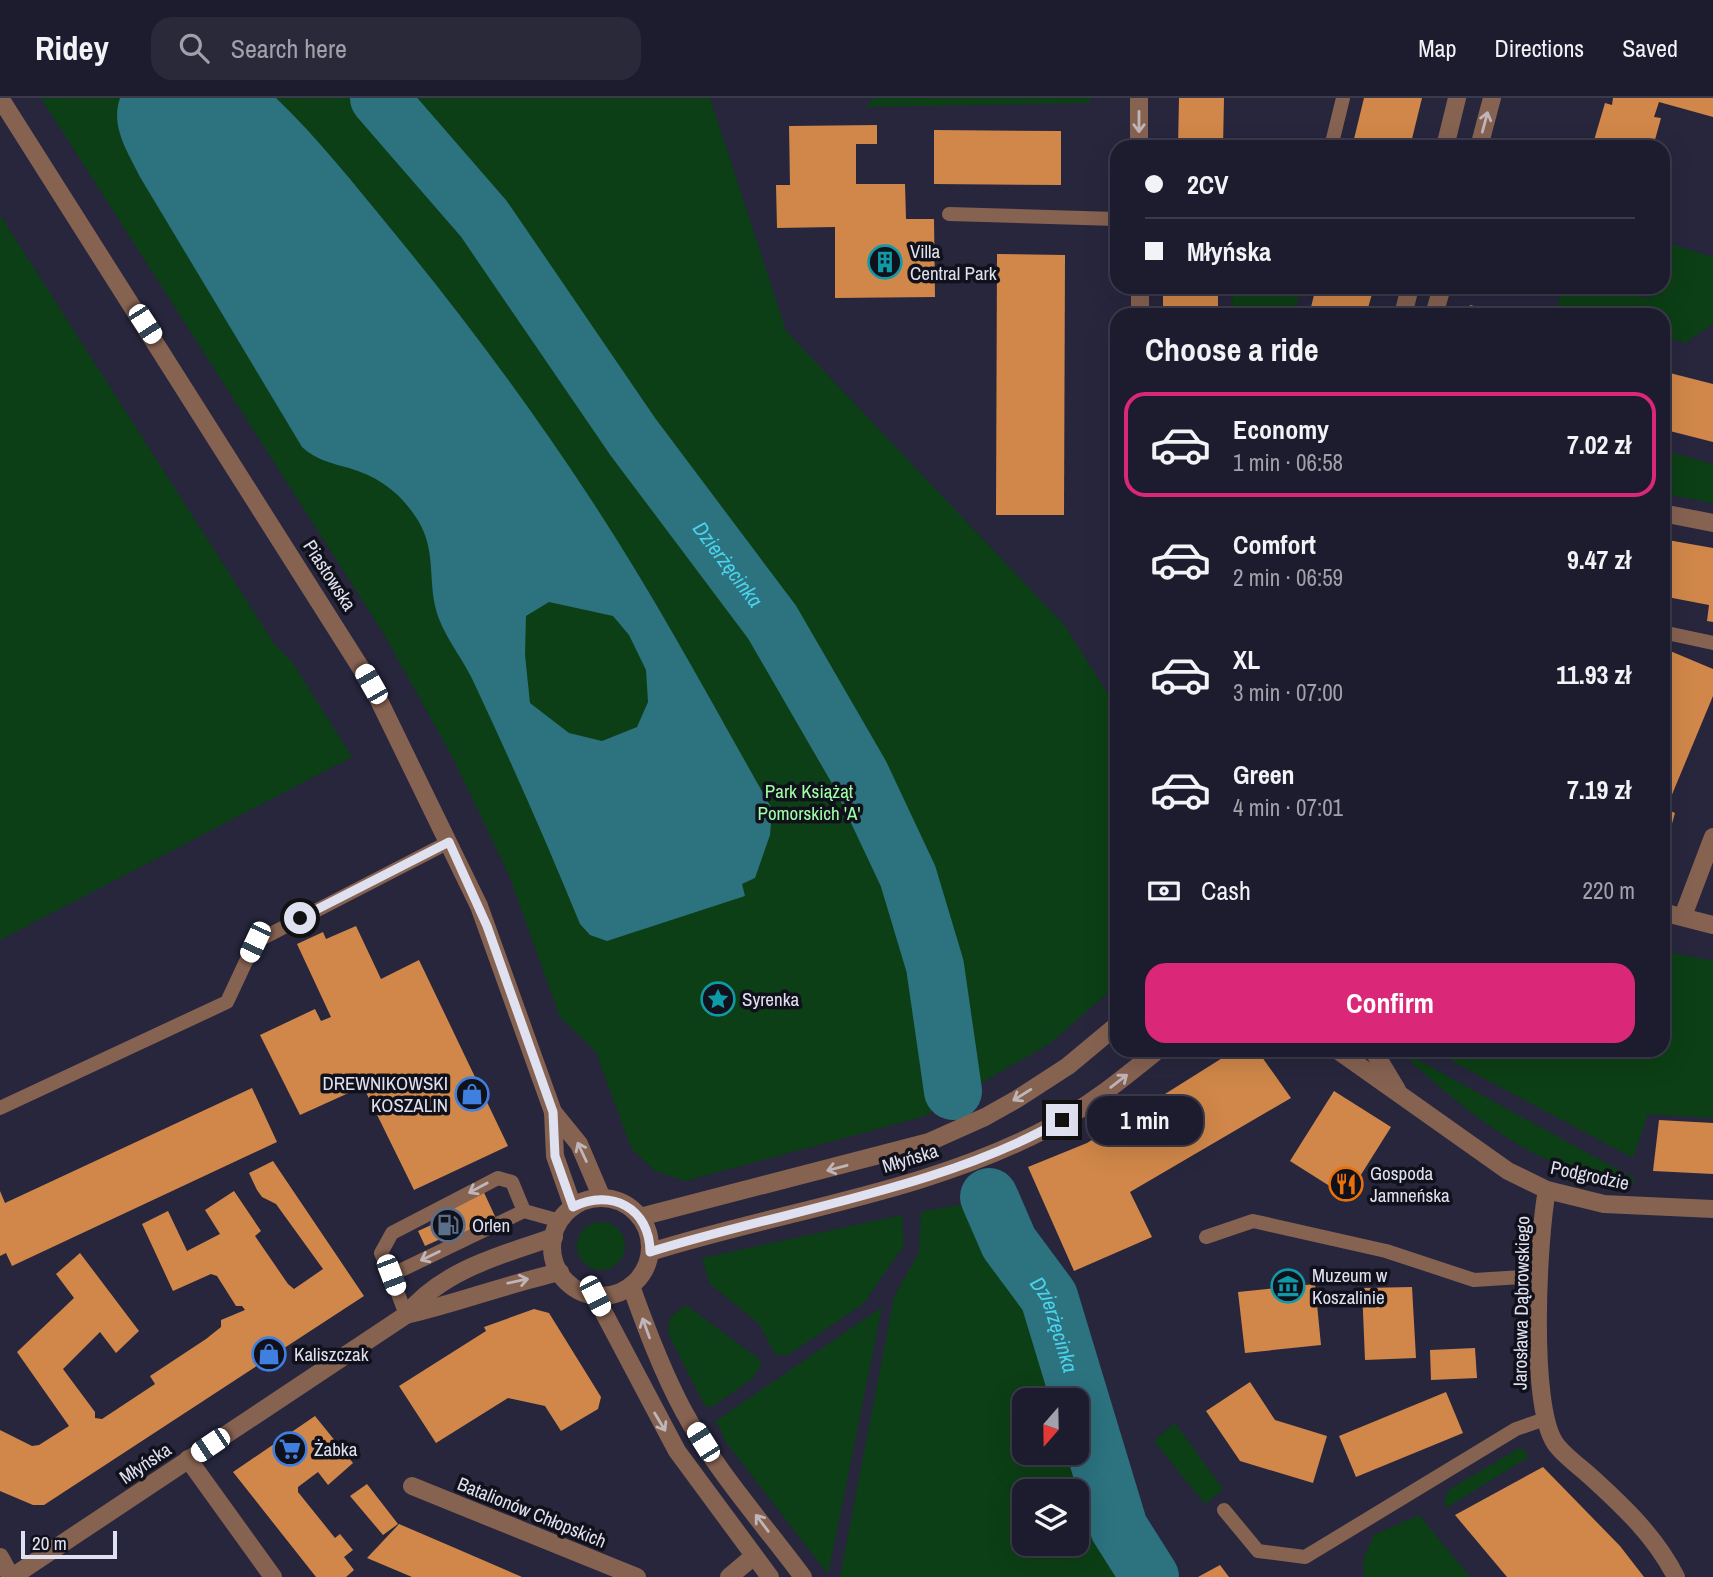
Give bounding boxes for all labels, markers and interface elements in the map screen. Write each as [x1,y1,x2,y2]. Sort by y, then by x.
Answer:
search box [151,17,641,80]
text: Ridey [35,26,109,70]
icon: search [175,29,213,67]
text: Search here [231,31,347,66]
text: Map [1418,32,1456,64]
text: Directions [1494,32,1584,64]
text: Saved [1622,32,1678,64]
one-way arrow [1132,111,1146,134]
one-way arrow [1480,112,1493,134]
text: 2CV [1187,167,1228,202]
text: Młyńska [1187,234,1271,269]
place label: Villa Central Park [910,238,997,286]
building icon: Villa Central Park [866,243,904,281]
car [125,301,166,347]
text: Choose a ride [1145,328,1319,371]
text: Economy [1233,412,1329,447]
icon: car [1149,413,1212,476]
text: 7.02 zł [1567,427,1631,462]
text: 1 min · 06:58 [1233,447,1343,478]
water label: Dzierżęcinka [687,515,770,613]
text: Comfort [1233,527,1316,562]
icon: car [1149,528,1212,591]
street label: Piastowska [297,535,363,616]
text: 9.47 zł [1567,542,1631,577]
text: 2 min · 06:59 [1233,562,1343,593]
text: XL [1233,642,1260,677]
icon: car [1149,643,1212,706]
text: 11.93 zł [1556,657,1631,692]
car [352,661,391,707]
text: 3 min · 07:00 [1233,677,1343,708]
text: Green [1233,757,1295,792]
icon: car [1149,758,1212,821]
text: 7.19 zł [1567,772,1631,807]
park label: Park Książąt Pomorskich 'A' [758,778,860,826]
text: 4 min · 07:01 [1233,792,1343,823]
icon: cash [1145,872,1183,910]
text: Cash [1201,873,1251,908]
text: 220 m [1583,875,1635,906]
route start [284,902,316,934]
car [237,919,274,965]
button: Confirm [1145,963,1635,1043]
place icon: Syrenka [699,980,737,1018]
place label: Syrenka [742,986,799,1012]
place label: DREWNIKOWSKI KOSZALIN [322,1070,448,1118]
one-way arrow [1109,1074,1127,1089]
shop icon: DREWNIKOWSKI KOSZALIN [453,1075,491,1113]
one-way arrow [1013,1088,1032,1103]
callout: 1 min [1086,1096,1202,1144]
route end [1046,1104,1078,1136]
text: 1 min [1120,1105,1170,1136]
street label: Młyńska [879,1137,941,1179]
one-way arrow [575,1142,588,1163]
street label: Podgrodzie [1548,1154,1632,1196]
place label: Gospoda Jamneńska [1370,1160,1450,1208]
one-way arrow [826,1162,848,1175]
restaurant icon: Gospoda Jamneńska [1327,1165,1365,1203]
one-way arrow [468,1182,489,1195]
fuel station icon: Orlen [429,1206,467,1244]
place label: Orlen [472,1212,510,1238]
street label: Jarosława Dąbrowskiego [1506,1216,1536,1390]
one-way arrow [420,1250,441,1263]
car [374,1252,409,1298]
place label: Muzeum w Koszalinie [1312,1262,1388,1310]
museum icon: Muzeum w Koszalinie [1269,1267,1307,1305]
water label: Dzierżęcinka [1024,1270,1085,1376]
car [577,1273,614,1319]
one-way arrow [506,1274,529,1288]
one-way arrow [639,1318,651,1340]
shop icon: Kaliszczak [250,1335,288,1373]
place label: Kaliszczak [294,1341,369,1367]
north arrow [1012,1388,1088,1465]
map controls [1012,1388,1089,1556]
one-way arrow [653,1411,667,1431]
car [683,1419,724,1465]
car [187,1425,234,1465]
supermarket icon: Żabka [271,1430,309,1468]
street label: Młyńska [114,1436,176,1490]
place label: Żabka [314,1436,358,1462]
street label: Batalionów Chłopskich [454,1470,610,1554]
button: layers [1012,1479,1089,1556]
one-way arrow [755,1513,770,1532]
scale bar [21,1528,117,1560]
text: 20 m [32,1530,67,1556]

